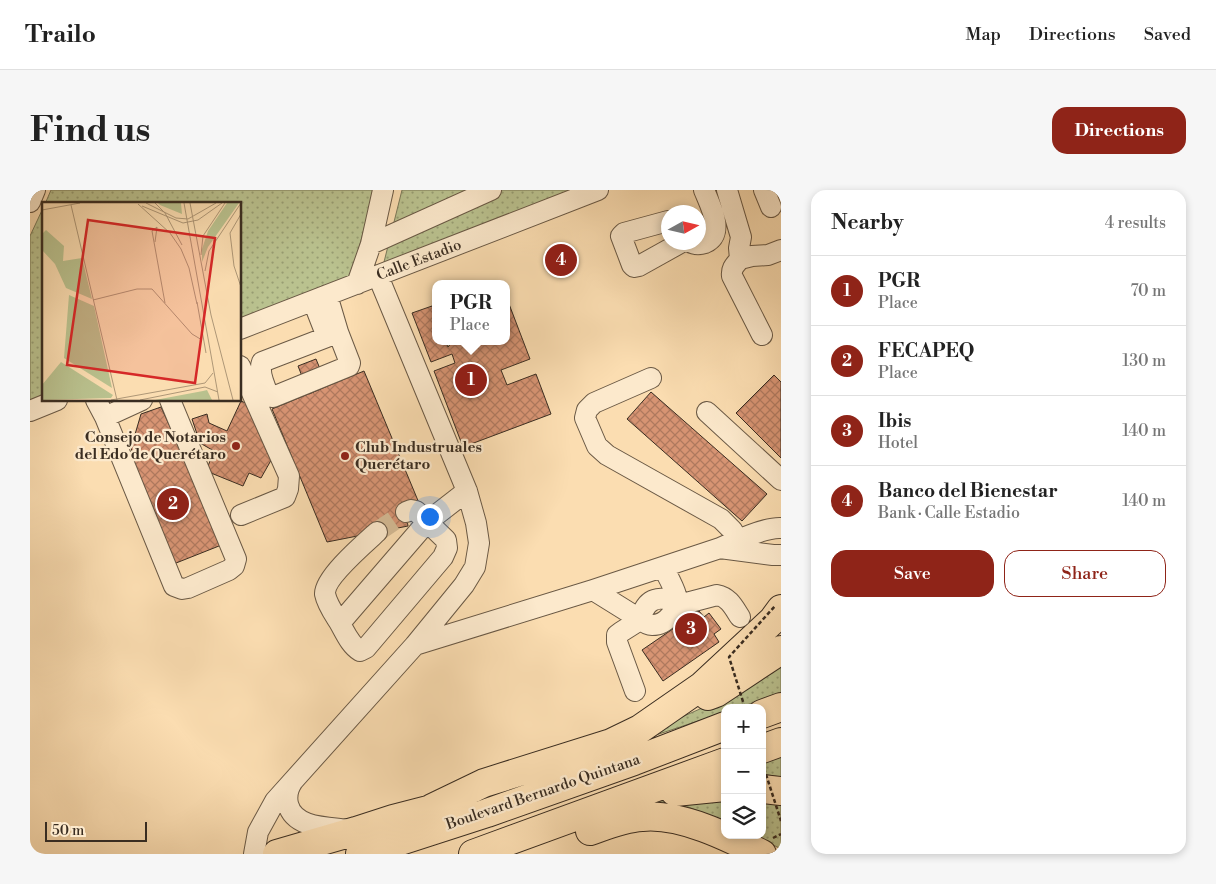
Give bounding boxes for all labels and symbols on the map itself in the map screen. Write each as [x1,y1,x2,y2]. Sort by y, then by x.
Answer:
inset map [42,202,241,401]
north arrow [661,205,706,250]
street label: Calle Estadio [374,235,464,285]
pin: 4 [545,241,577,279]
pin: 1 [455,361,487,399]
place label: Consejo de Notarios del Edo de Querétaro [75,428,226,464]
place label: Club Industruales Querétaro [355,438,482,474]
marker: Consejo de Notarios del Edo de Querétaro [230,440,242,452]
marker: Club Industruales Querétaro [339,450,351,462]
pin: 2 [157,485,189,523]
your location [417,504,443,530]
pin: 3 [675,610,707,648]
street label: Boulevard Bernardo Quintana [442,750,643,835]
scale bar [45,819,148,842]

